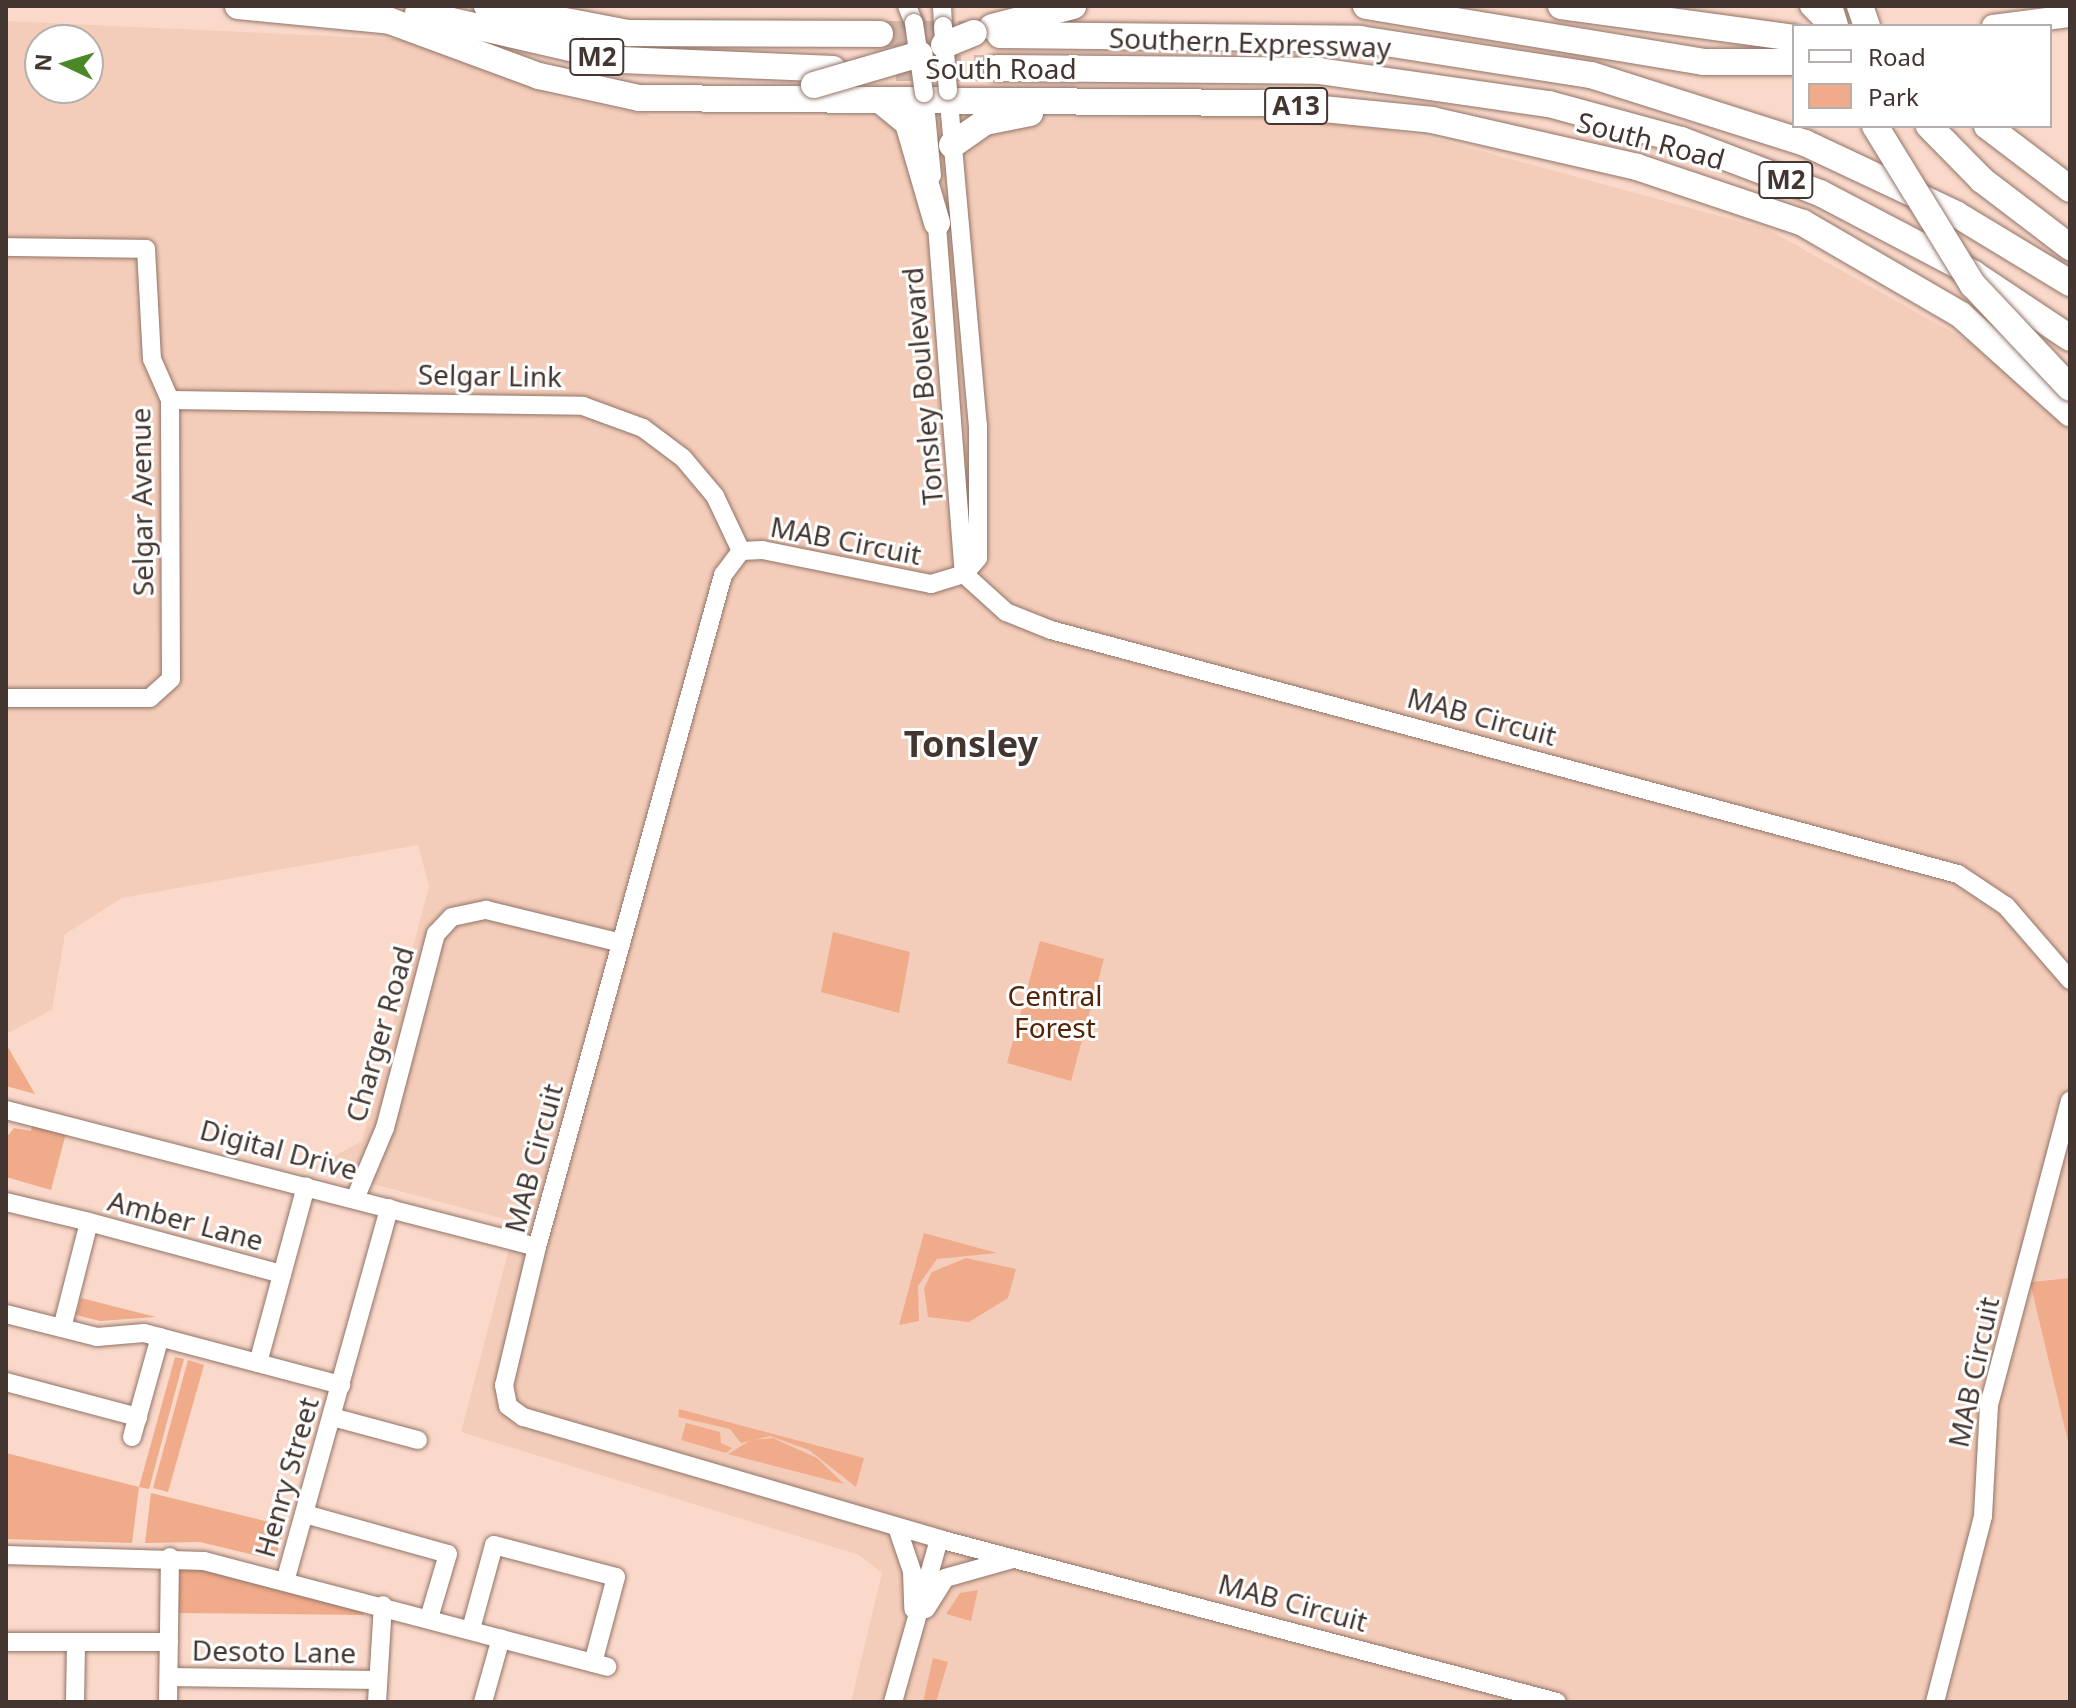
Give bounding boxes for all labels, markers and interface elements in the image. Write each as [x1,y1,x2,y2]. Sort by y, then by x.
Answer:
street label: Southern Expressway [1108,20,1392,64]
north arrow [24,24,104,104]
legend [1792,24,2052,128]
road number: M2 [569,35,625,79]
text: Road [1868,40,1926,73]
street label: South Road [925,51,1077,85]
text: N [26,53,58,72]
text: Park [1868,80,1919,113]
road number: A13 [1264,84,1328,128]
street label: South Road [1573,104,1729,176]
road number: M2 [1758,158,1814,202]
street label: Tonsley Boulevard [895,266,949,506]
street label: Selgar Link [418,357,562,393]
street label: Selgar Avenue [123,407,159,597]
street label: MAB Circuit [768,509,924,571]
street label: MAB Circuit [1404,680,1560,752]
district label: Tonsley [904,722,1038,766]
street label: Charger Road [338,942,420,1126]
park label: Central Forest [1008,978,1102,1044]
street label: MAB Circuit [497,1080,569,1236]
street label: Digital Drive [197,1112,361,1186]
street label: Amber Lane [105,1183,267,1257]
street label: MAB Circuit [1941,1294,2005,1450]
street label: Henry Street [247,1393,325,1561]
street label: MAB Circuit [1215,1566,1371,1638]
street label: Desoto Lane [192,1633,356,1669]

